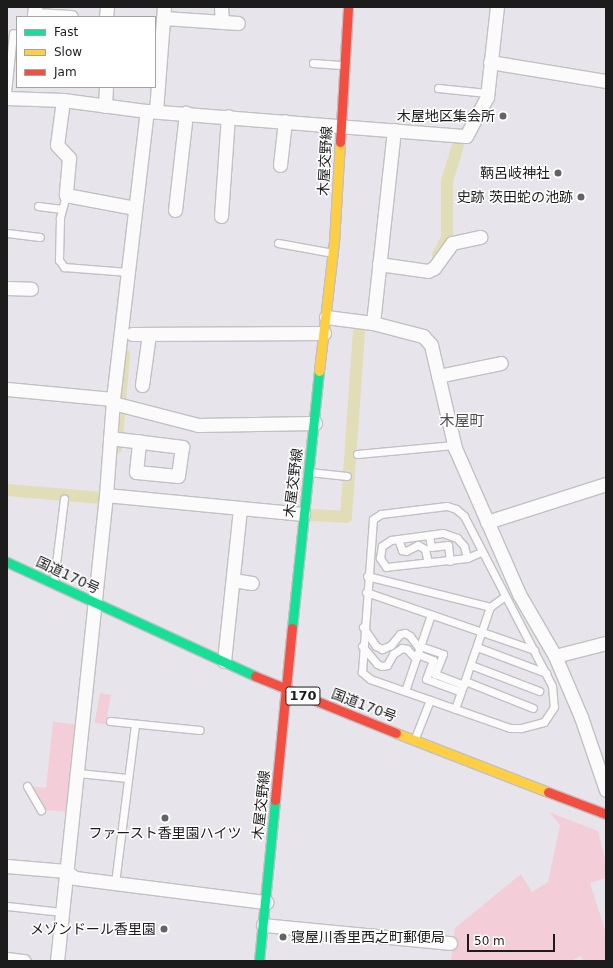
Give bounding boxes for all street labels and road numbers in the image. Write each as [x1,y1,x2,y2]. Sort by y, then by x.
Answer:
street label: 木屋交野線 [315,126,335,196]
street label: 木屋交野線 [280,447,306,519]
street label: 国道170号 [33,553,103,597]
road number: 170 [285,685,321,707]
street label: 国道170号 [329,685,399,725]
street label: 木屋交野線 [249,769,273,841]

